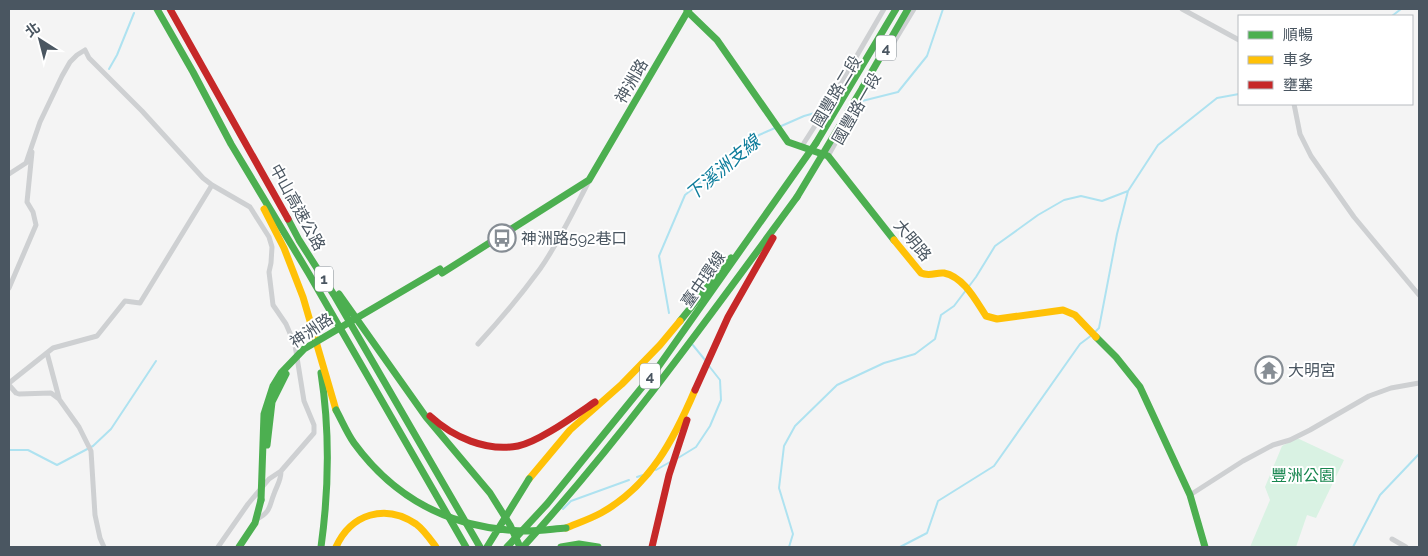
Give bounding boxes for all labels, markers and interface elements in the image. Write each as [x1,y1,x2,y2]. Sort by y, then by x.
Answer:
north arrow [15,15,65,65]
legend [1238,15,1413,105]
text: 北 [22,19,43,40]
text: 順暢 [1283,26,1313,44]
road number: 4 [876,36,896,60]
text: 車多 [1283,51,1313,69]
street label: 國豐路二段 [808,52,865,130]
street label: 神洲路 [611,56,652,107]
street label: 國豐路一段 [828,69,885,148]
text: 壅塞 [1283,76,1313,94]
water label: 下溪洲支線 [681,129,765,205]
street label: 中山高速公路 [266,161,329,254]
street label: 大明路 [890,216,935,265]
bus stop icon: 神洲路592巷口 [487,223,517,253]
place label: 神洲路592巷口 [521,229,627,248]
street label: 臺中環線 [677,248,730,311]
road number: 1 [315,266,333,292]
street label: 神洲路 [286,309,336,352]
temple icon: 大明宮 [1254,355,1284,385]
place label: 大明宮 [1288,361,1336,380]
road number: 4 [640,364,660,388]
park label: 豐洲公園 [1271,466,1335,485]

